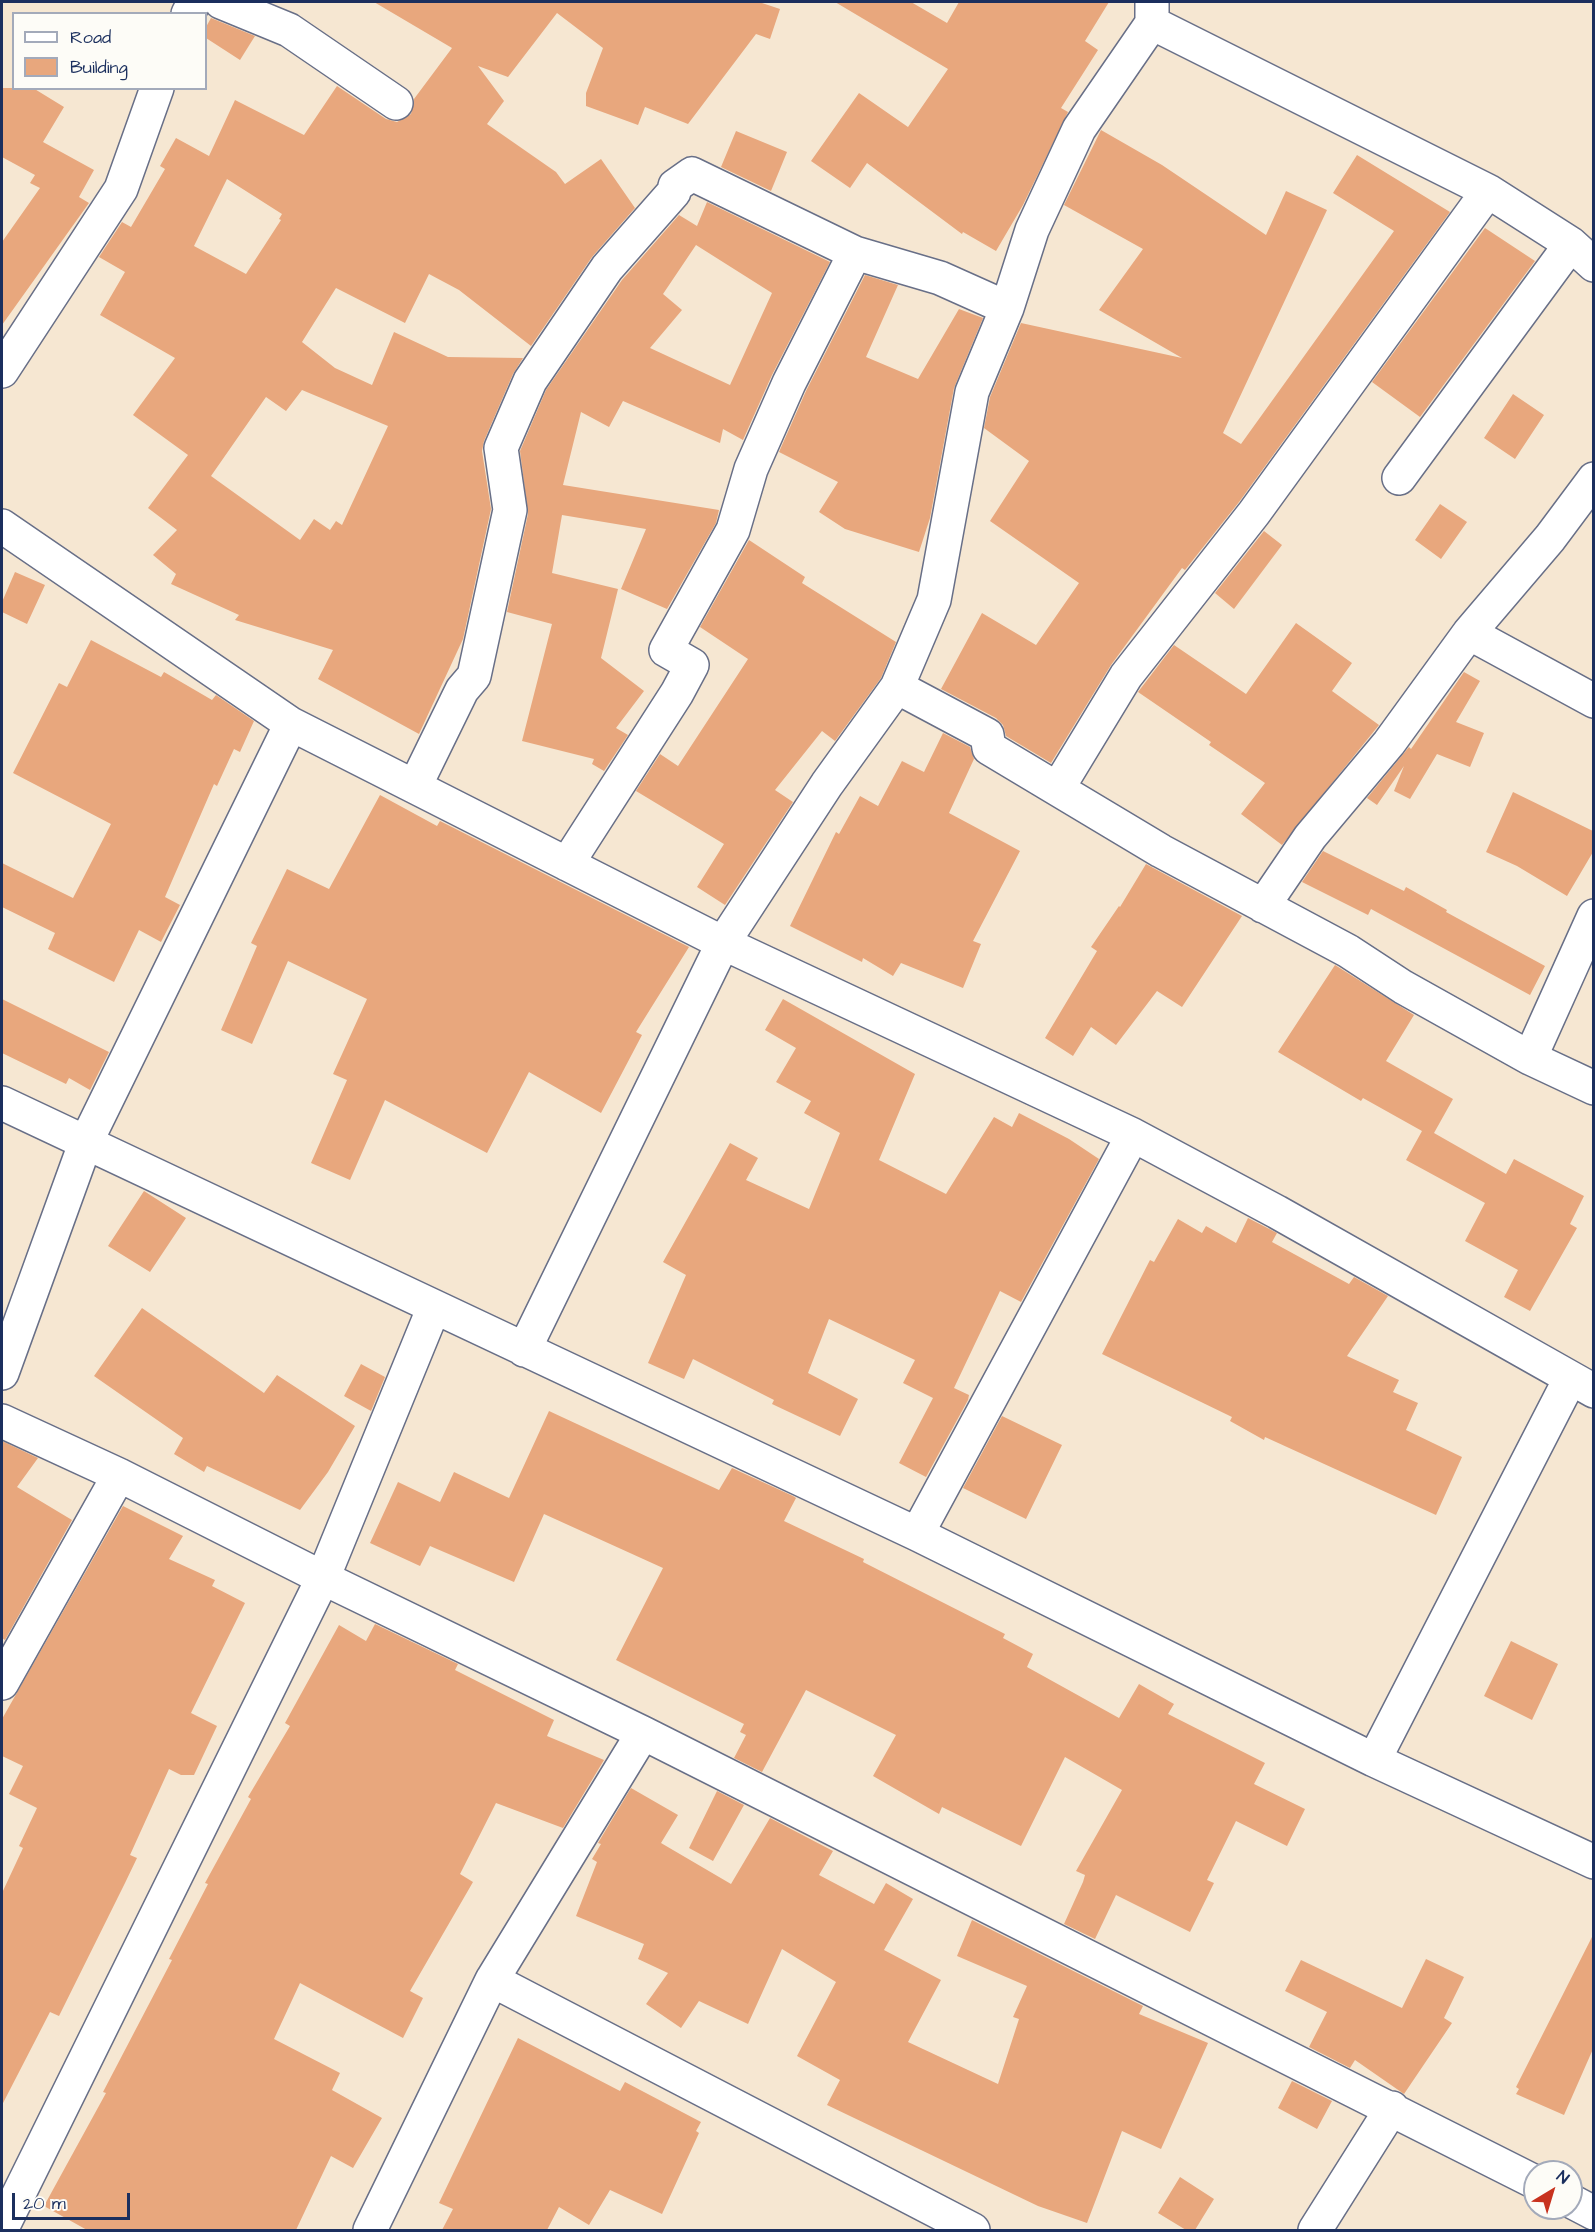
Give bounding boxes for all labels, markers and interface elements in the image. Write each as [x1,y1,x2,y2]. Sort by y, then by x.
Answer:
legend [12,12,207,90]
text: Road [70,25,111,50]
text: Building [70,55,128,80]
north arrow [1523,2160,1583,2220]
text: N [1552,2166,1574,2189]
scale bar [15,2181,134,2219]
text: 20 m [23,2191,66,2216]

